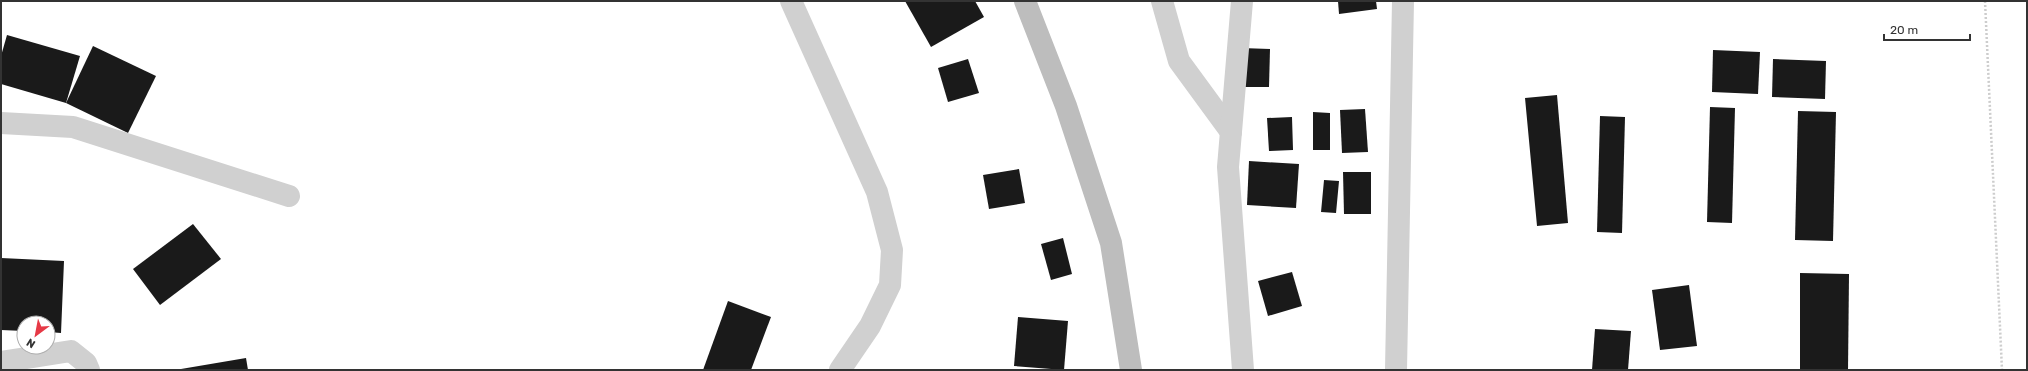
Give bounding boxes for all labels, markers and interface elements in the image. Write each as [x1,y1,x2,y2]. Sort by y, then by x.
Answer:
scale bar [1884,16,1970,42]
text: 20 m [1890,23,1918,37]
north arrow [16,315,56,355]
text: N [24,335,38,351]

